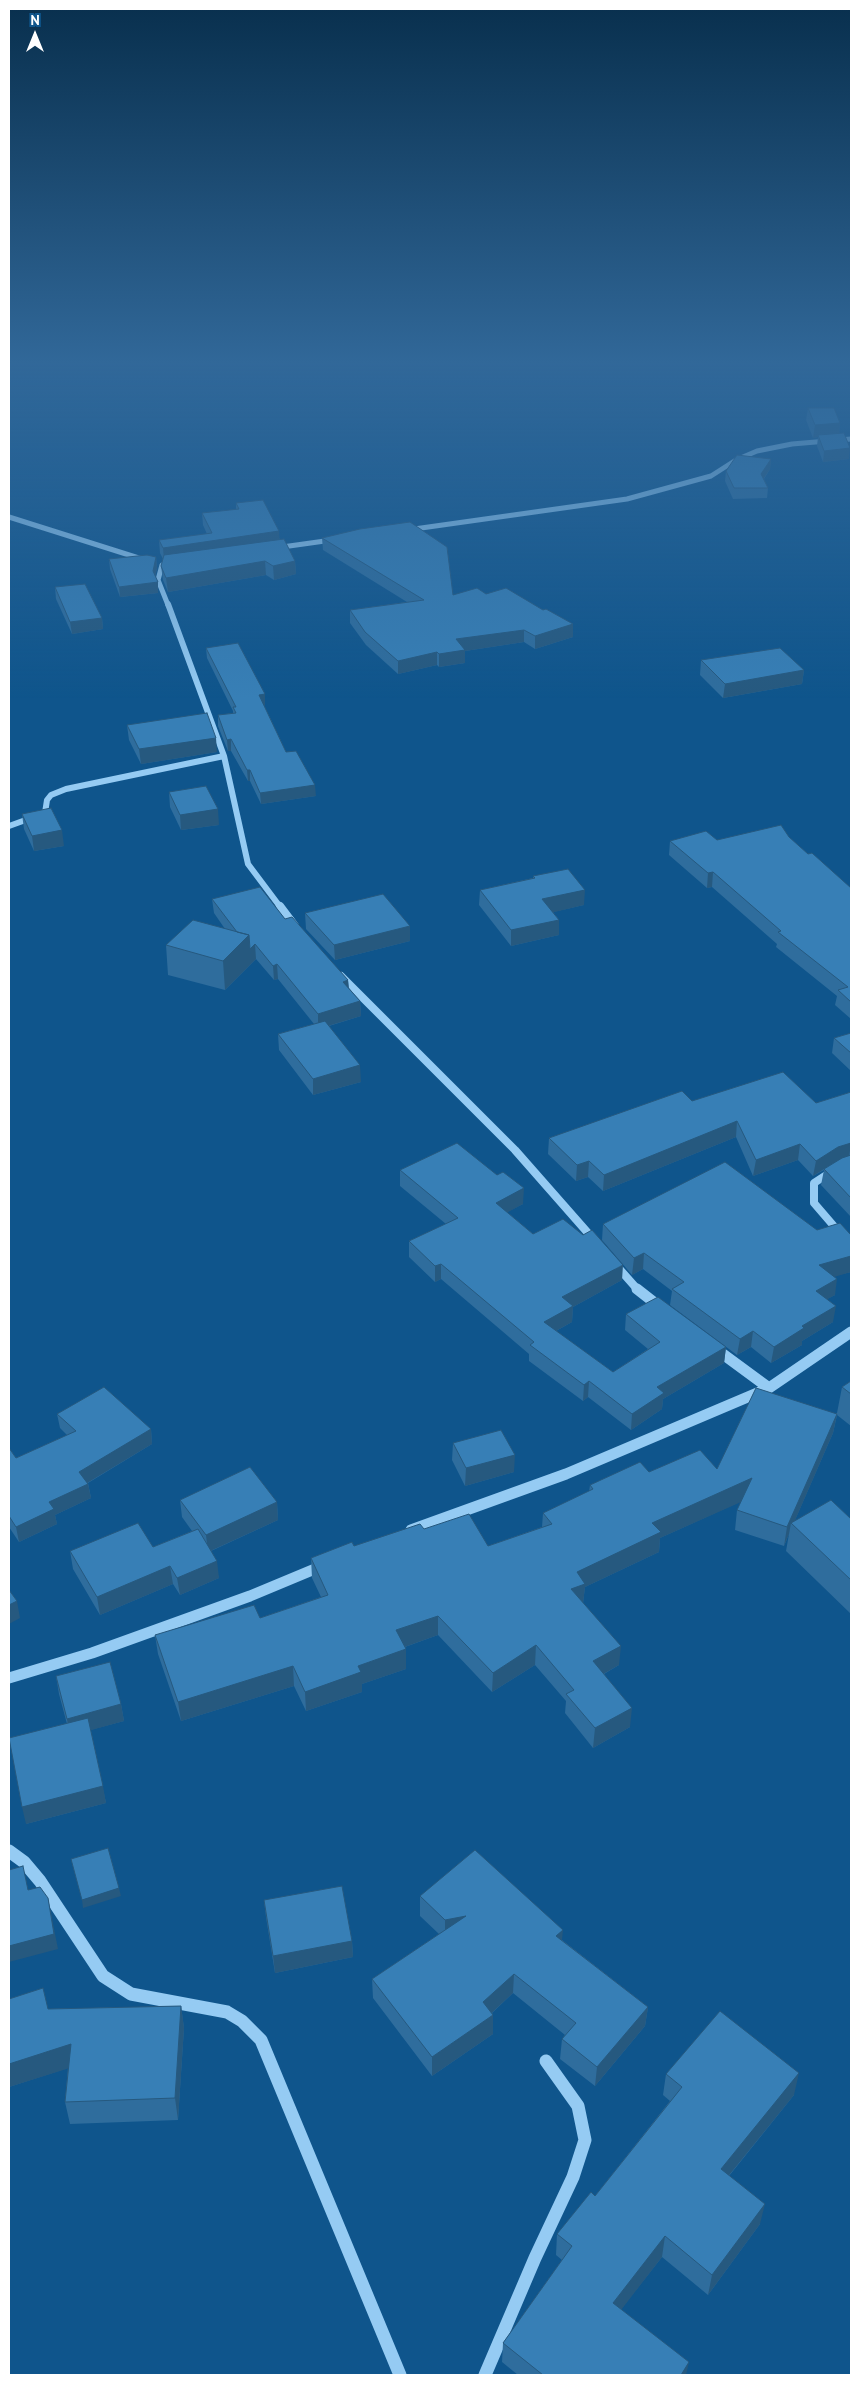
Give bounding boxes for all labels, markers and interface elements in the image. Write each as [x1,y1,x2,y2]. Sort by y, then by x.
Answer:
north arrow [10,10,60,60]
text: N [30,11,40,29]

